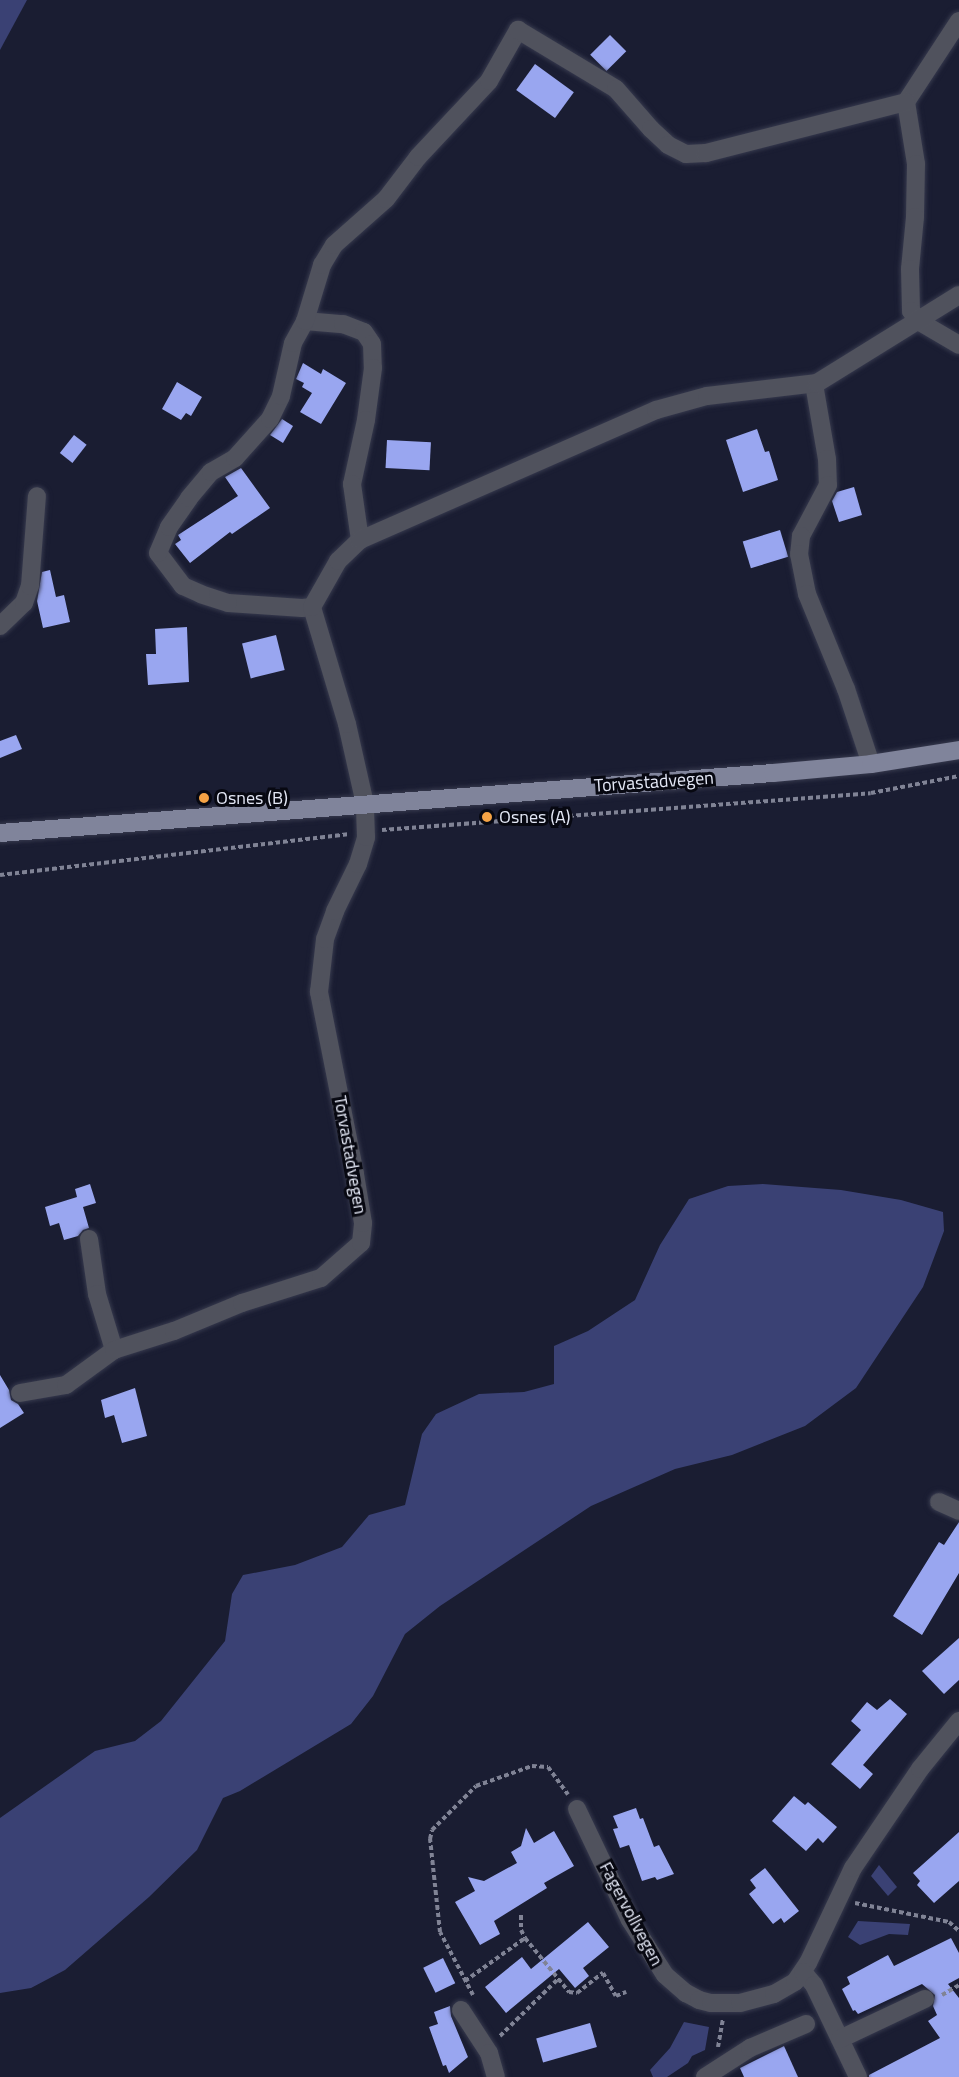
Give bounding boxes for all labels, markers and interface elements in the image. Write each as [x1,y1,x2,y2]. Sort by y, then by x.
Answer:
street label: Torvastadvegen [593,767,715,797]
place label: Osnes (B) [216,787,288,809]
marker: Osnes (B) [197,791,211,805]
place label: Osnes (A) [499,806,571,828]
marker: Osnes (A) [480,810,494,824]
street label: Torvastadvegen [329,1094,371,1216]
street label: Fagervollvegen [595,1858,667,1970]

